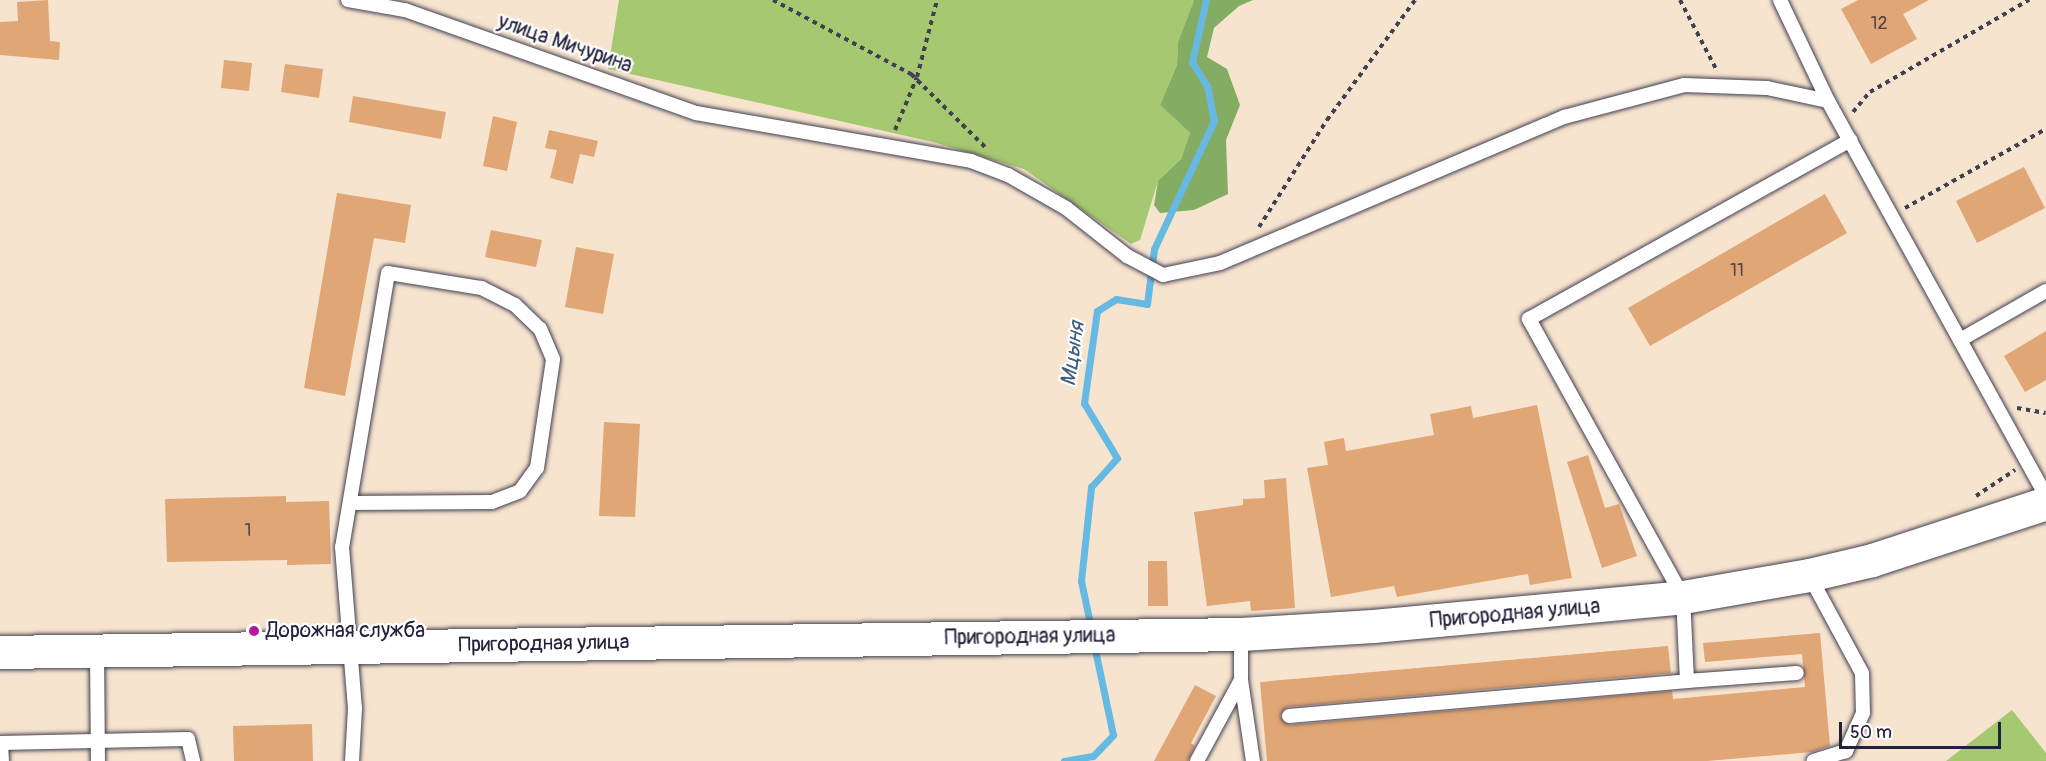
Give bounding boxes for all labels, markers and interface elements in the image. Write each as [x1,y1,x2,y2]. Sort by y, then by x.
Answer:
street label: улица Мичурина [495,9,635,79]
house number: 12 [1870,13,1888,35]
house number: 11 [1730,260,1744,282]
water label: Мцыня [1055,320,1091,388]
house number: 1 [244,520,252,542]
street label: Пригородная улица [1429,594,1601,634]
place label: Дорожная служба [266,618,425,644]
street label: Пригородная улица [944,623,1116,651]
marker: Дорожная служба [247,624,261,638]
street label: Пригородная улица [458,630,630,658]
scale bar [1842,710,2004,748]
text: 50 m [1850,721,1892,744]

